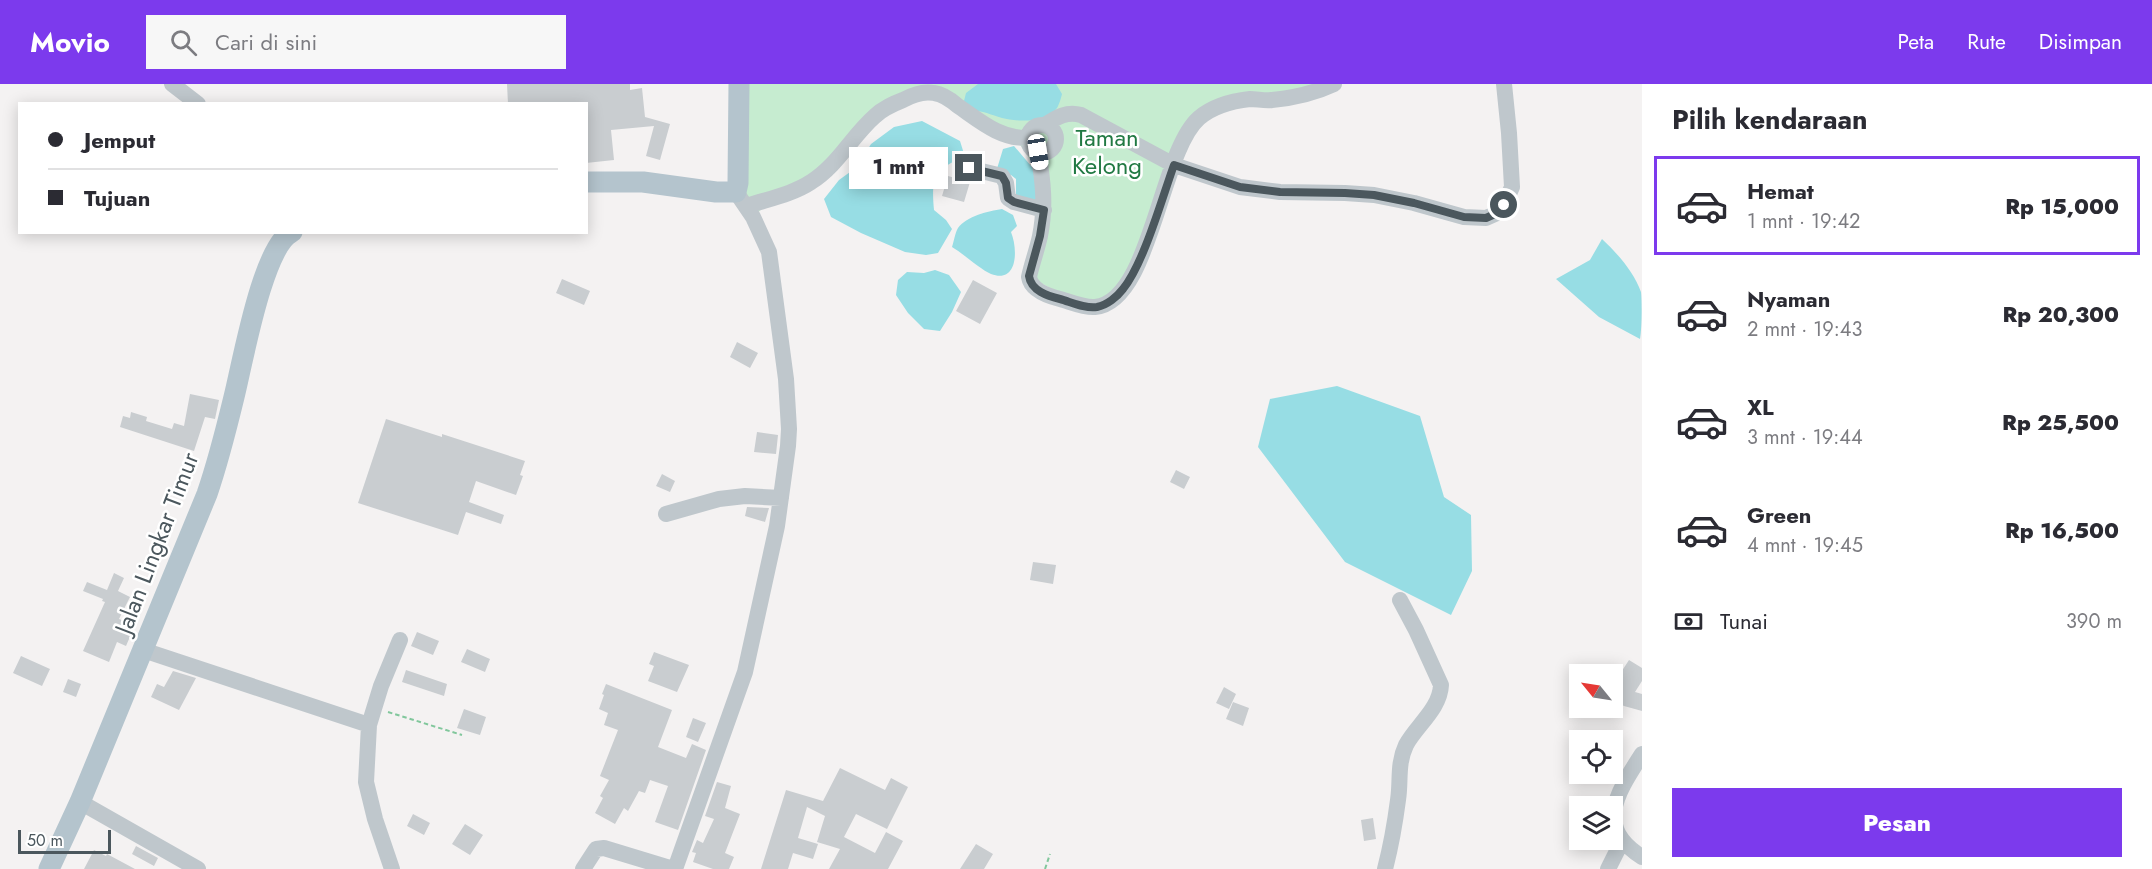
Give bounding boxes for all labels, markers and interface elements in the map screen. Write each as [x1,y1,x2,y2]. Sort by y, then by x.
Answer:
search box [146,15,566,69]
text: Movio [30,22,110,63]
icon: search [167,26,200,59]
text: Cari di sini [215,26,317,58]
text: Peta [1897,27,1934,57]
text: Rute [1967,27,2006,57]
text: Disimpan [2039,27,2122,57]
text: Pilih kendaraan [1672,100,1868,139]
park label: Taman Kelong [1072,120,1142,183]
text: Jemput [84,124,155,156]
car [1026,133,1050,171]
callout: 1 mnt [849,147,948,189]
text: 1 mnt [873,153,924,182]
route end [955,154,982,181]
text: Hemat [1747,175,1814,207]
icon: car [1675,179,1729,233]
text: Tujuan [84,182,150,214]
text: Rp 15,000 [2005,190,2119,222]
route start [1490,191,1517,218]
text: 1 mnt · 19:42 [1747,207,1860,236]
text: Nyaman [1747,283,1830,315]
icon: car [1675,287,1729,341]
text: Rp 20,300 [2002,298,2119,330]
text: 2 mnt · 19:43 [1747,315,1862,344]
text: XL [1747,391,1774,423]
icon: car [1675,395,1729,449]
text: Rp 25,500 [2002,406,2119,438]
text: 3 mnt · 19:44 [1747,423,1863,452]
street label: Jalan Lingkar Timur [105,446,208,642]
text: Green [1747,499,1811,531]
icon: car [1675,503,1729,557]
text: Rp 16,500 [2005,514,2119,546]
text: 4 mnt · 19:45 [1747,531,1863,560]
icon: cash [1672,605,1705,638]
text: Tunai [1720,605,1768,637]
text: 390 m [2066,607,2122,636]
north arrow [1569,664,1623,718]
map controls [1569,664,1623,850]
button: locate [1569,730,1623,784]
button: Pesan [1672,788,2122,857]
button: layers [1569,796,1623,850]
scale bar [18,827,111,854]
text: 50 m [27,829,63,852]

